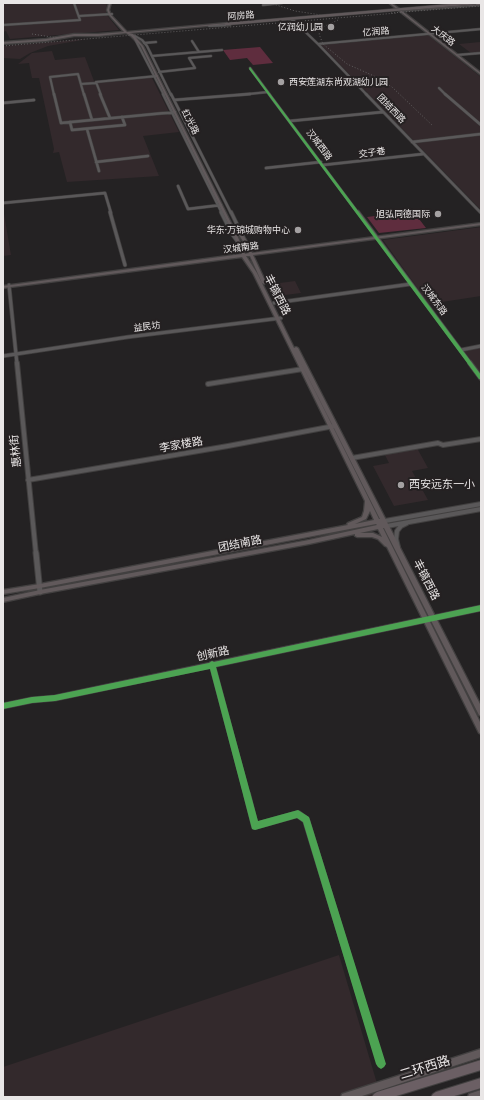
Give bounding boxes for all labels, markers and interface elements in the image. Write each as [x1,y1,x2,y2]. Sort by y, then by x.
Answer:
street label: 阿房路 [227,9,255,23]
place label: 亿润幼儿园 [278,22,323,32]
marker: 亿润幼儿园 [326,22,336,32]
street label: 大庆路 [429,23,457,49]
street label: 亿润路 [362,25,390,39]
marker: 西安莲湖东尚观湖幼儿园 [276,77,286,87]
place label: 西安莲湖东尚观湖幼儿园 [289,77,388,87]
street label: 团结西路 [375,92,407,126]
street label: 红光路 [179,108,201,136]
street label: 汉城西路 [304,127,334,163]
street label: 交子巷 [358,146,386,160]
place label: 旭弘同德国际 [376,209,430,219]
marker: 旭弘同德国际 [433,209,443,219]
place label: 华东·万锦城购物中心 [207,225,290,235]
marker: 华东·万锦城购物中心 [293,225,303,235]
street label: 汉城南路 [222,240,260,256]
street label: 丰镐西路 [261,272,293,318]
street label: 汉城东路 [419,282,449,318]
street label: 益民坊 [133,320,161,334]
street label: 惠林街 [8,434,24,468]
street label: 李家楼路 [158,435,204,455]
place label: 西安远东一小 [409,478,475,492]
marker: 西安远东一小 [396,480,406,490]
street label: 团结南路 [217,533,263,555]
street label: 丰镐西路 [410,557,442,603]
street label: 创新路 [195,644,231,664]
street label: 二环西路 [398,1053,452,1083]

